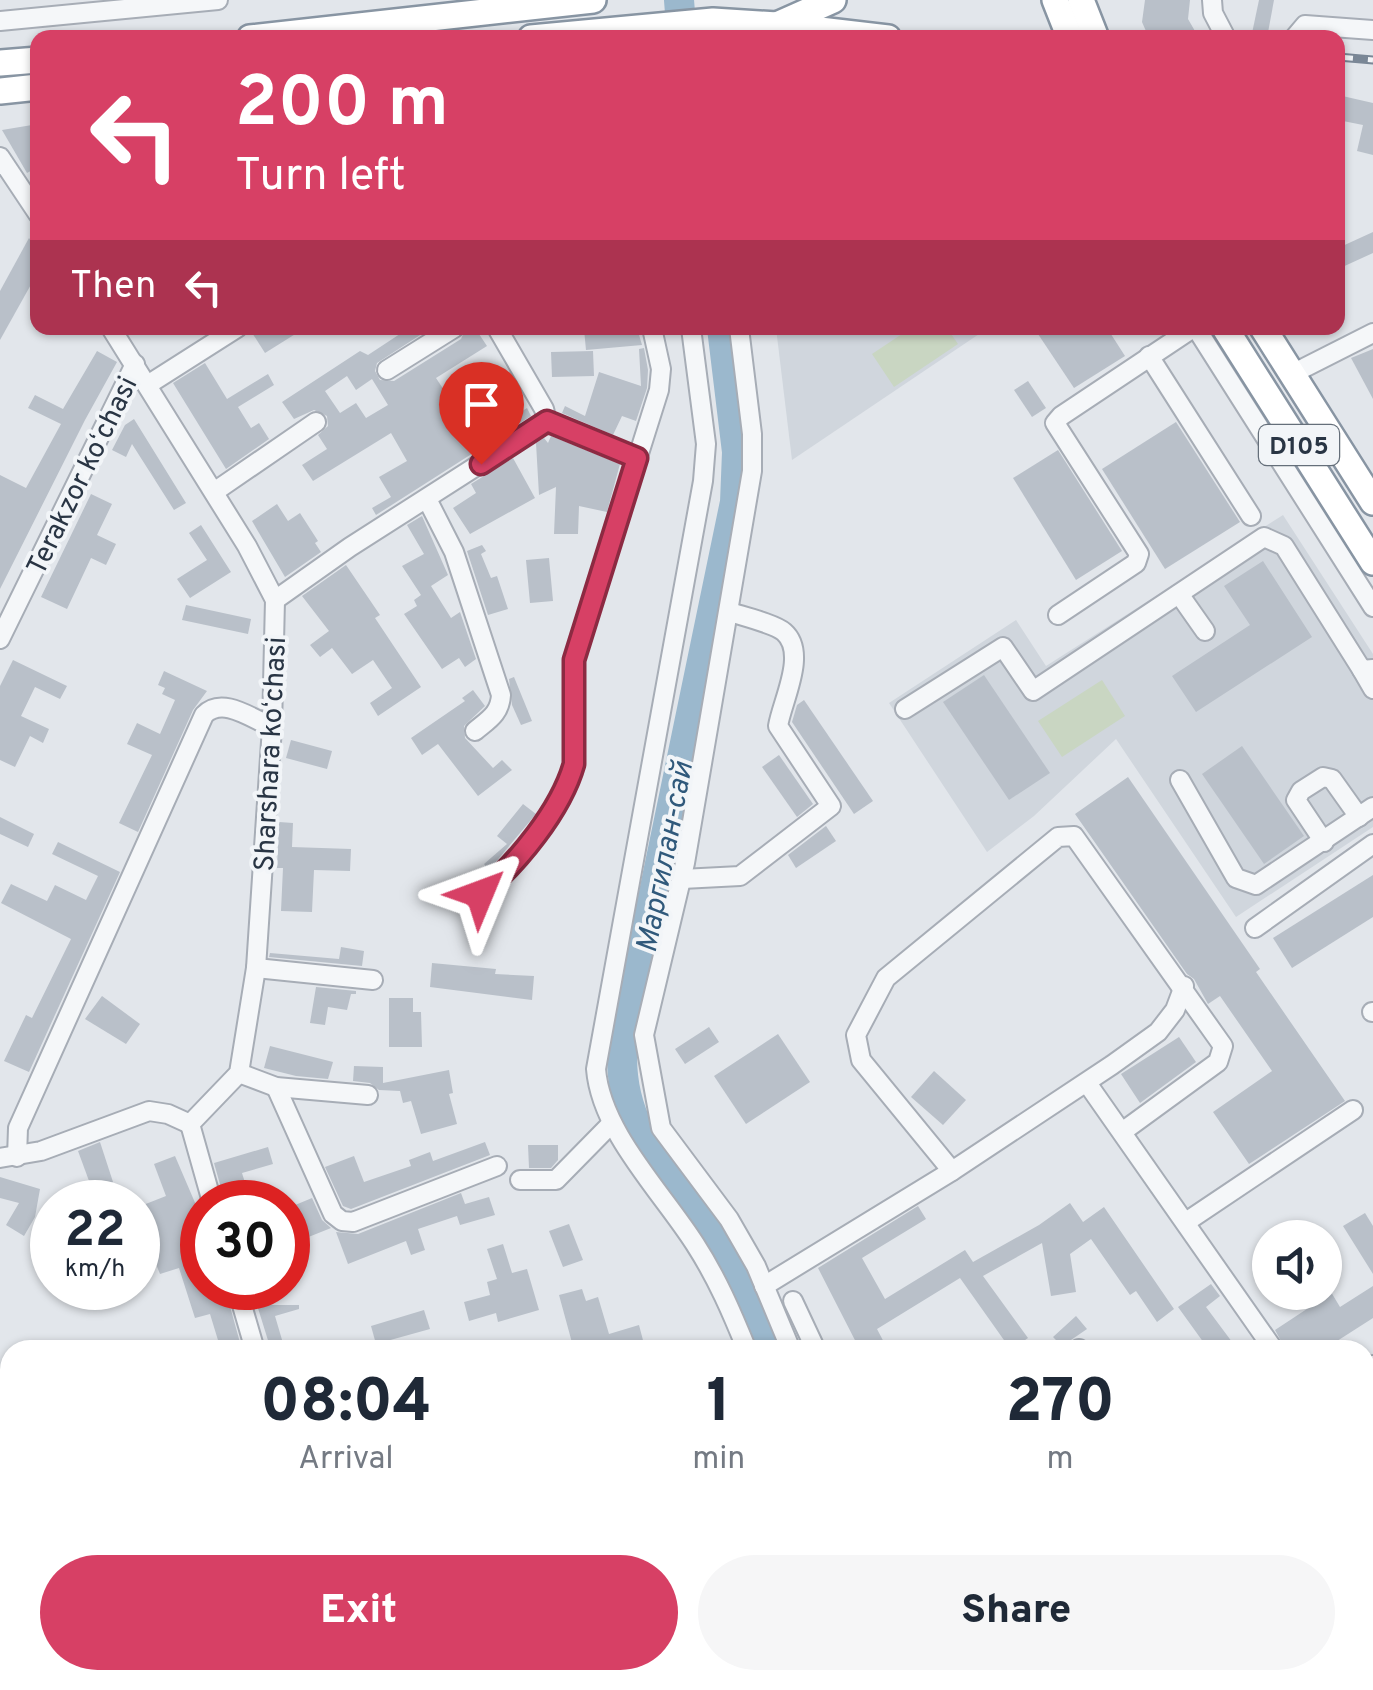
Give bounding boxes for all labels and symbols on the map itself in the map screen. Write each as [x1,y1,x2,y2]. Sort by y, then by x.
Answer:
pin [439,362,524,465]
street label: Terakzor koʻchasi [20,371,147,582]
road number: D105 [1259,425,1339,465]
street label: Sharshara koʻchasi [248,636,296,872]
water label: Маргилан-сай [630,757,703,956]
position arrow [428,842,532,946]
speed limit sign: 30 [180,1180,310,1310]

